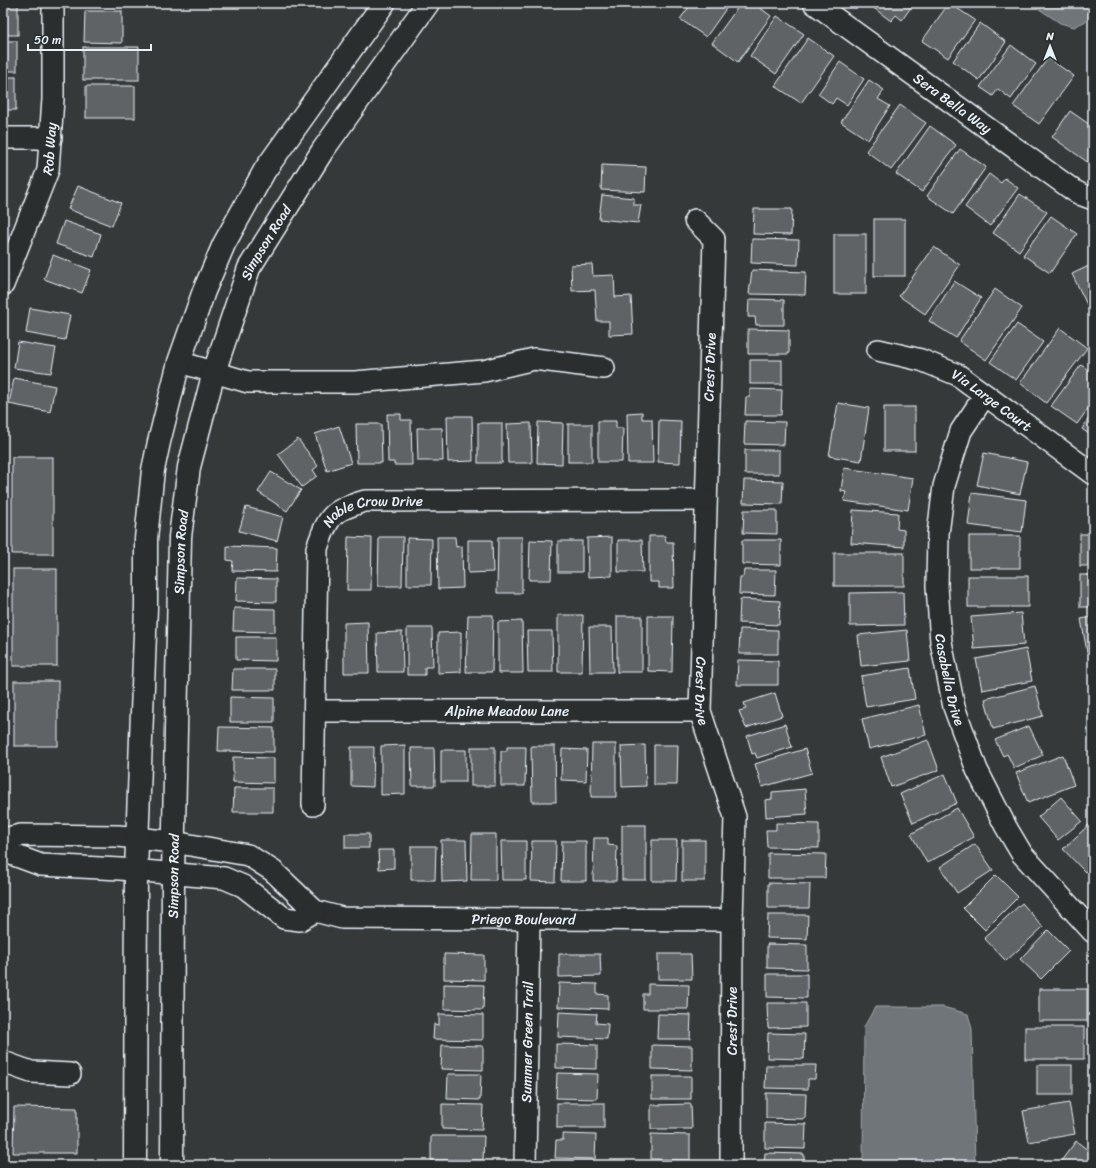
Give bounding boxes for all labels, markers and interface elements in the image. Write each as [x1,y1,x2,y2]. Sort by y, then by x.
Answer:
scale bar [28,26,151,52]
north arrow [1030,26,1070,66]
text: N [1045,27,1054,46]
text: 50 m [34,29,61,51]
street label: Sera Bella Way [908,66,998,141]
street label: Rob Way [35,121,64,179]
street label: Simpson Road [233,198,299,283]
street label: Crest Drive [696,332,724,402]
street label: Via Large Court [948,361,1037,438]
street label: Noble Crow Drive [315,488,423,532]
street label: Simpson Road [166,507,196,595]
street label: Casabella Drive [928,633,972,729]
street label: Crest Drive [687,656,716,729]
street label: Alpine Meadow Lane [444,699,569,724]
street label: Simpson Road [160,832,186,918]
street label: Priego Boulevard [472,906,577,932]
street label: Summer Green Trail [514,980,541,1103]
street label: Crest Drive [720,986,745,1055]

